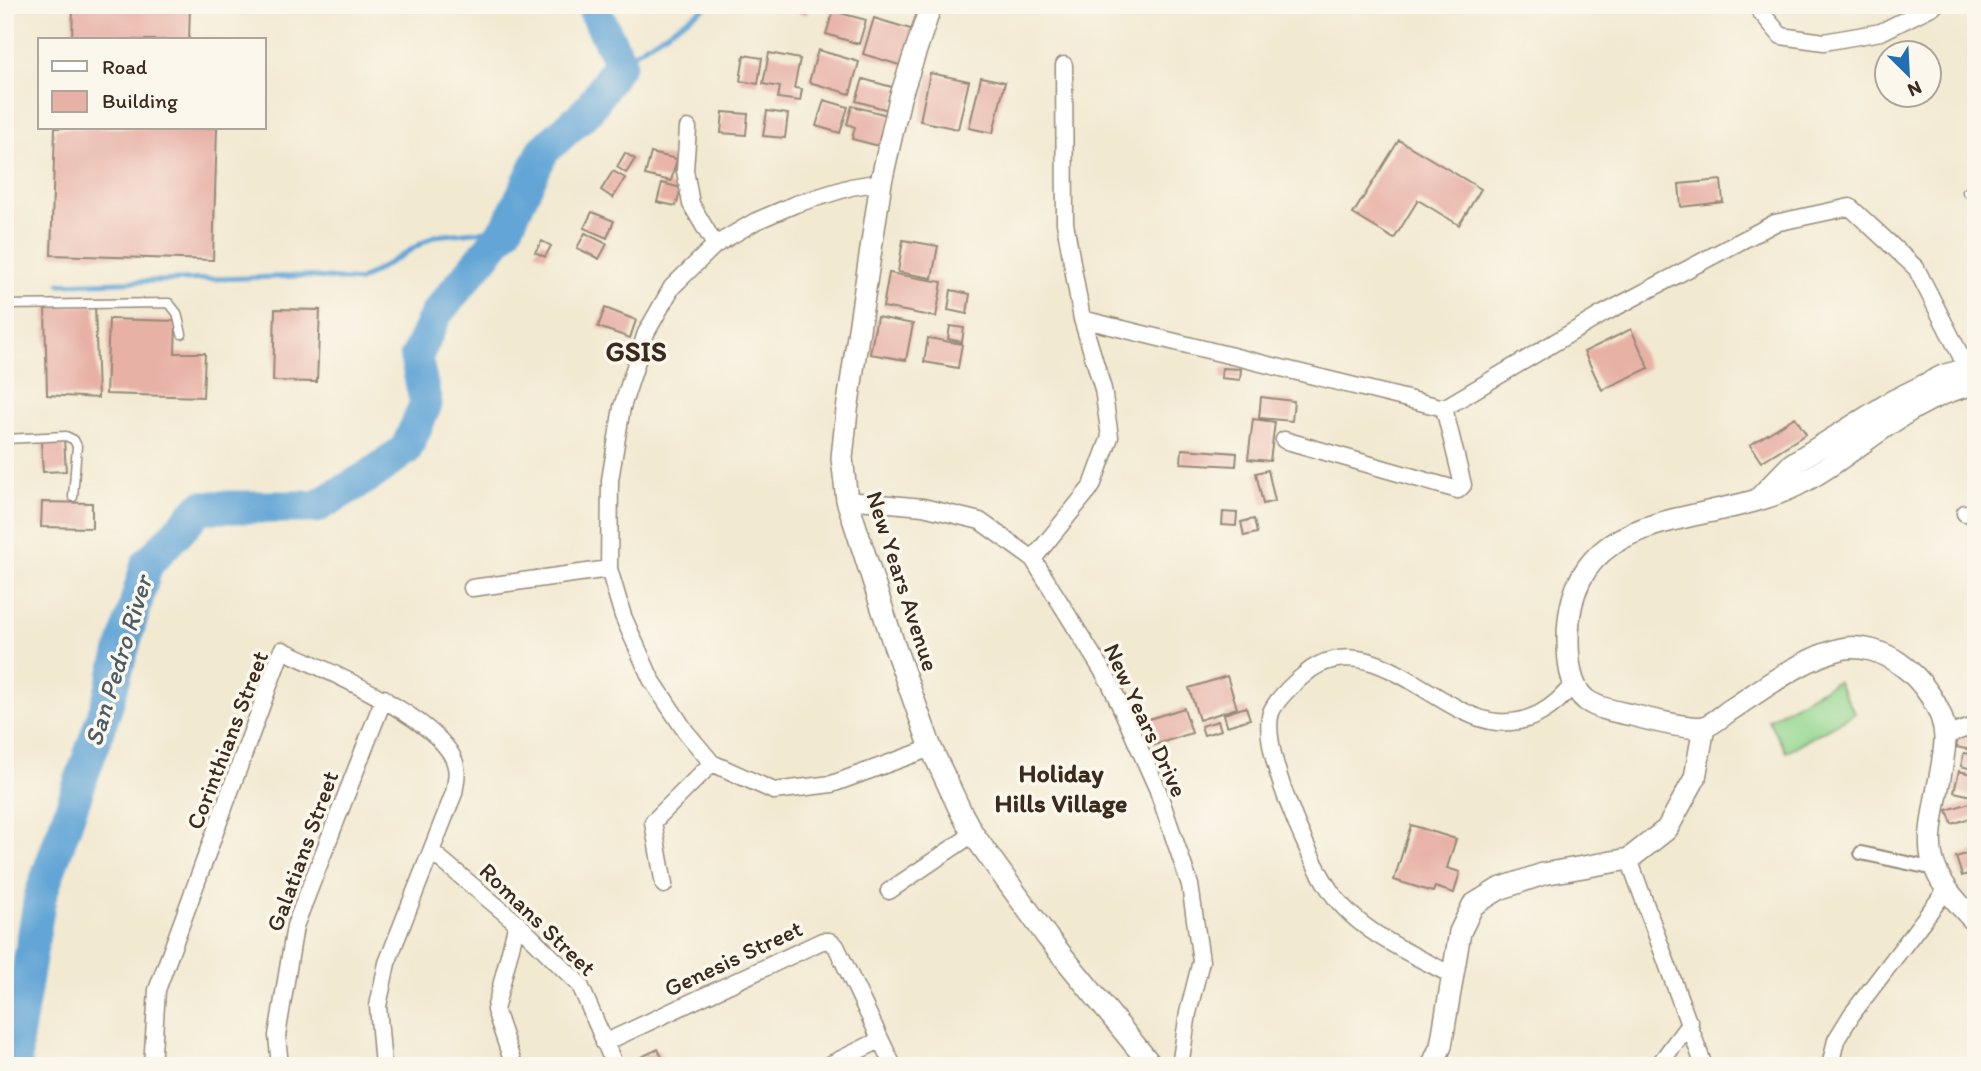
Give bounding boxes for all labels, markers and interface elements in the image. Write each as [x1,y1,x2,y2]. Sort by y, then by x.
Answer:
legend [38,38,266,130]
north arrow [1872,38,1942,108]
text: Road [102,54,148,79]
text: N [1904,76,1925,102]
text: Building [102,88,178,113]
district label: GSIS [605,334,667,368]
street label: New Years Avenue [860,487,946,675]
water label: San Pedro River [77,569,160,750]
street label: New Years Drive [1098,639,1194,801]
street label: Corinthians Street [180,647,274,833]
district label: Holiday Hills Village [995,757,1127,819]
street label: Galatians Street [260,767,344,935]
street label: Romans Street [474,856,602,982]
street label: Genesis Street [659,913,807,1003]

